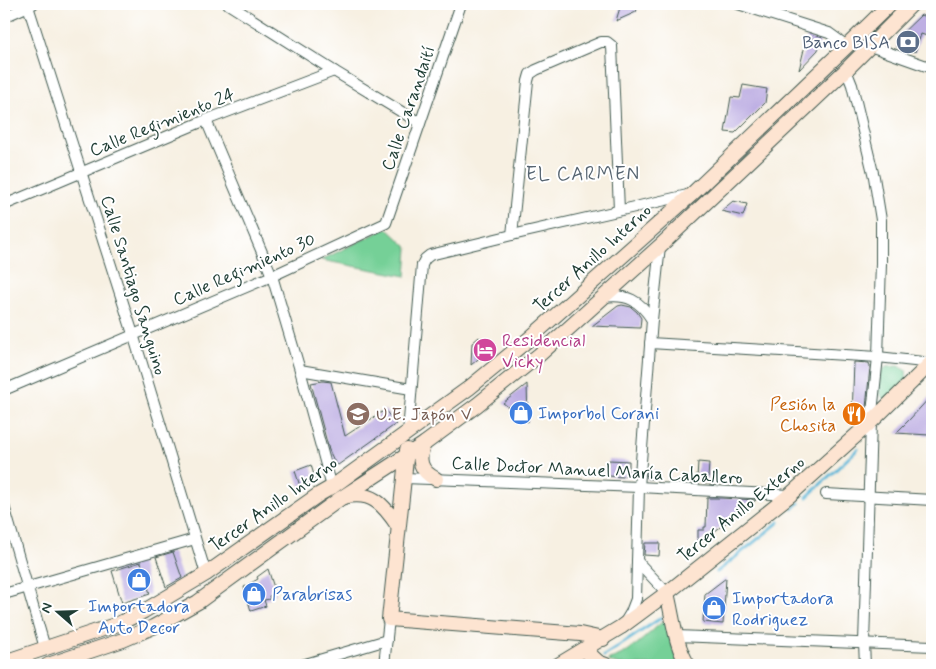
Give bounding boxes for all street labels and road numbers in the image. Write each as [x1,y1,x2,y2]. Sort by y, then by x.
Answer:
street label: Calle Carandaití [376,43,442,174]
street label: Calle Regimiento 24 [86,83,239,165]
street label: Calle Santiago Sanguino [94,192,172,378]
street label: Tercer Anillo Interno [528,199,657,318]
street label: Calle Regimiento 30 [169,228,320,314]
street label: Tercer Anillo Interno [205,451,343,558]
street label: Calle Doctor Manuel María Caballero [451,451,743,491]
street label: Tercer Anillo Externo [673,451,810,569]

